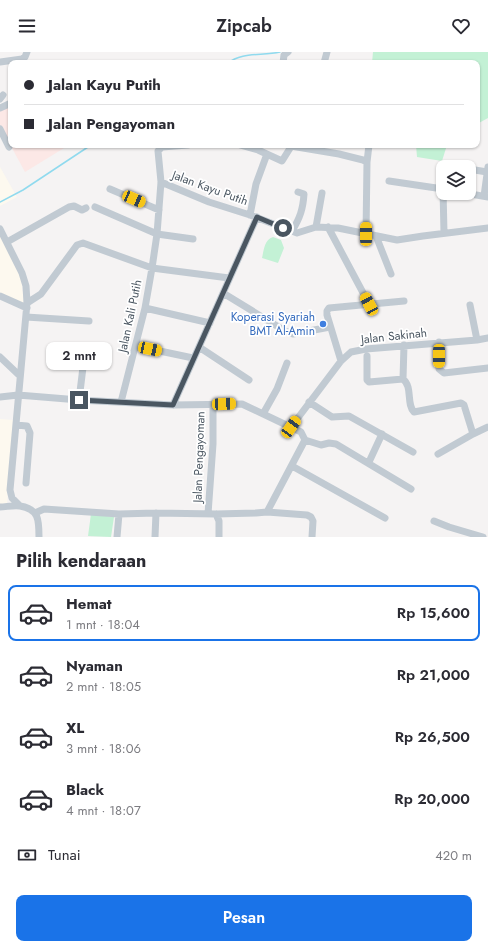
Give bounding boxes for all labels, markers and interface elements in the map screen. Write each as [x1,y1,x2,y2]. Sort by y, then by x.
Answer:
text: Zipcab [216,13,272,39]
icon: menu [16,15,38,37]
icon: heart [450,15,472,37]
text: Jalan Kayu Putih [48,74,161,96]
text: Jalan Pengayoman [48,113,175,135]
map controls [436,160,476,200]
button: layers [436,160,476,200]
street label: Jalan Kayu Putih [168,165,251,210]
car [121,189,147,209]
route start [274,219,292,237]
car [360,222,372,246]
street label: Jalan Kali Putih [113,278,147,356]
car [358,291,380,317]
place label: Koperasi Syariah BMT Al-Amin [231,308,315,340]
marker: Koperasi Syariah BMT Al-Amin [318,319,328,329]
street label: Jalan Sakinah [358,324,428,349]
car [137,341,163,357]
callout: 2 mnt [46,342,112,370]
car [433,344,445,368]
text: 2 mnt [62,346,96,365]
route end [70,391,88,409]
car [212,398,236,410]
street label: Jalan Pengayoman [188,411,210,505]
car [279,414,303,440]
text: Pilih kendaraan [16,548,146,574]
text: Hemat [66,593,112,615]
icon: car [18,595,54,631]
text: Rp 15,600 [397,602,470,624]
text: 1 mnt · 18:04 [66,615,140,634]
text: Nyaman [66,655,123,677]
icon: car [18,657,54,693]
text: Rp 21,000 [397,664,470,686]
text: 2 mnt · 18:05 [66,677,141,696]
text: XL [66,717,84,739]
icon: car [18,719,54,755]
text: Rp 26,500 [395,726,470,748]
text: 3 mnt · 18:06 [66,739,141,758]
text: Black [66,779,104,801]
icon: car [18,781,54,817]
text: Rp 20,000 [394,788,470,810]
text: 4 mnt · 18:07 [66,801,141,820]
icon: cash [16,844,38,866]
text: Tunai [48,844,81,866]
text: 420 m [435,846,472,865]
button: Pesan [16,895,472,941]

